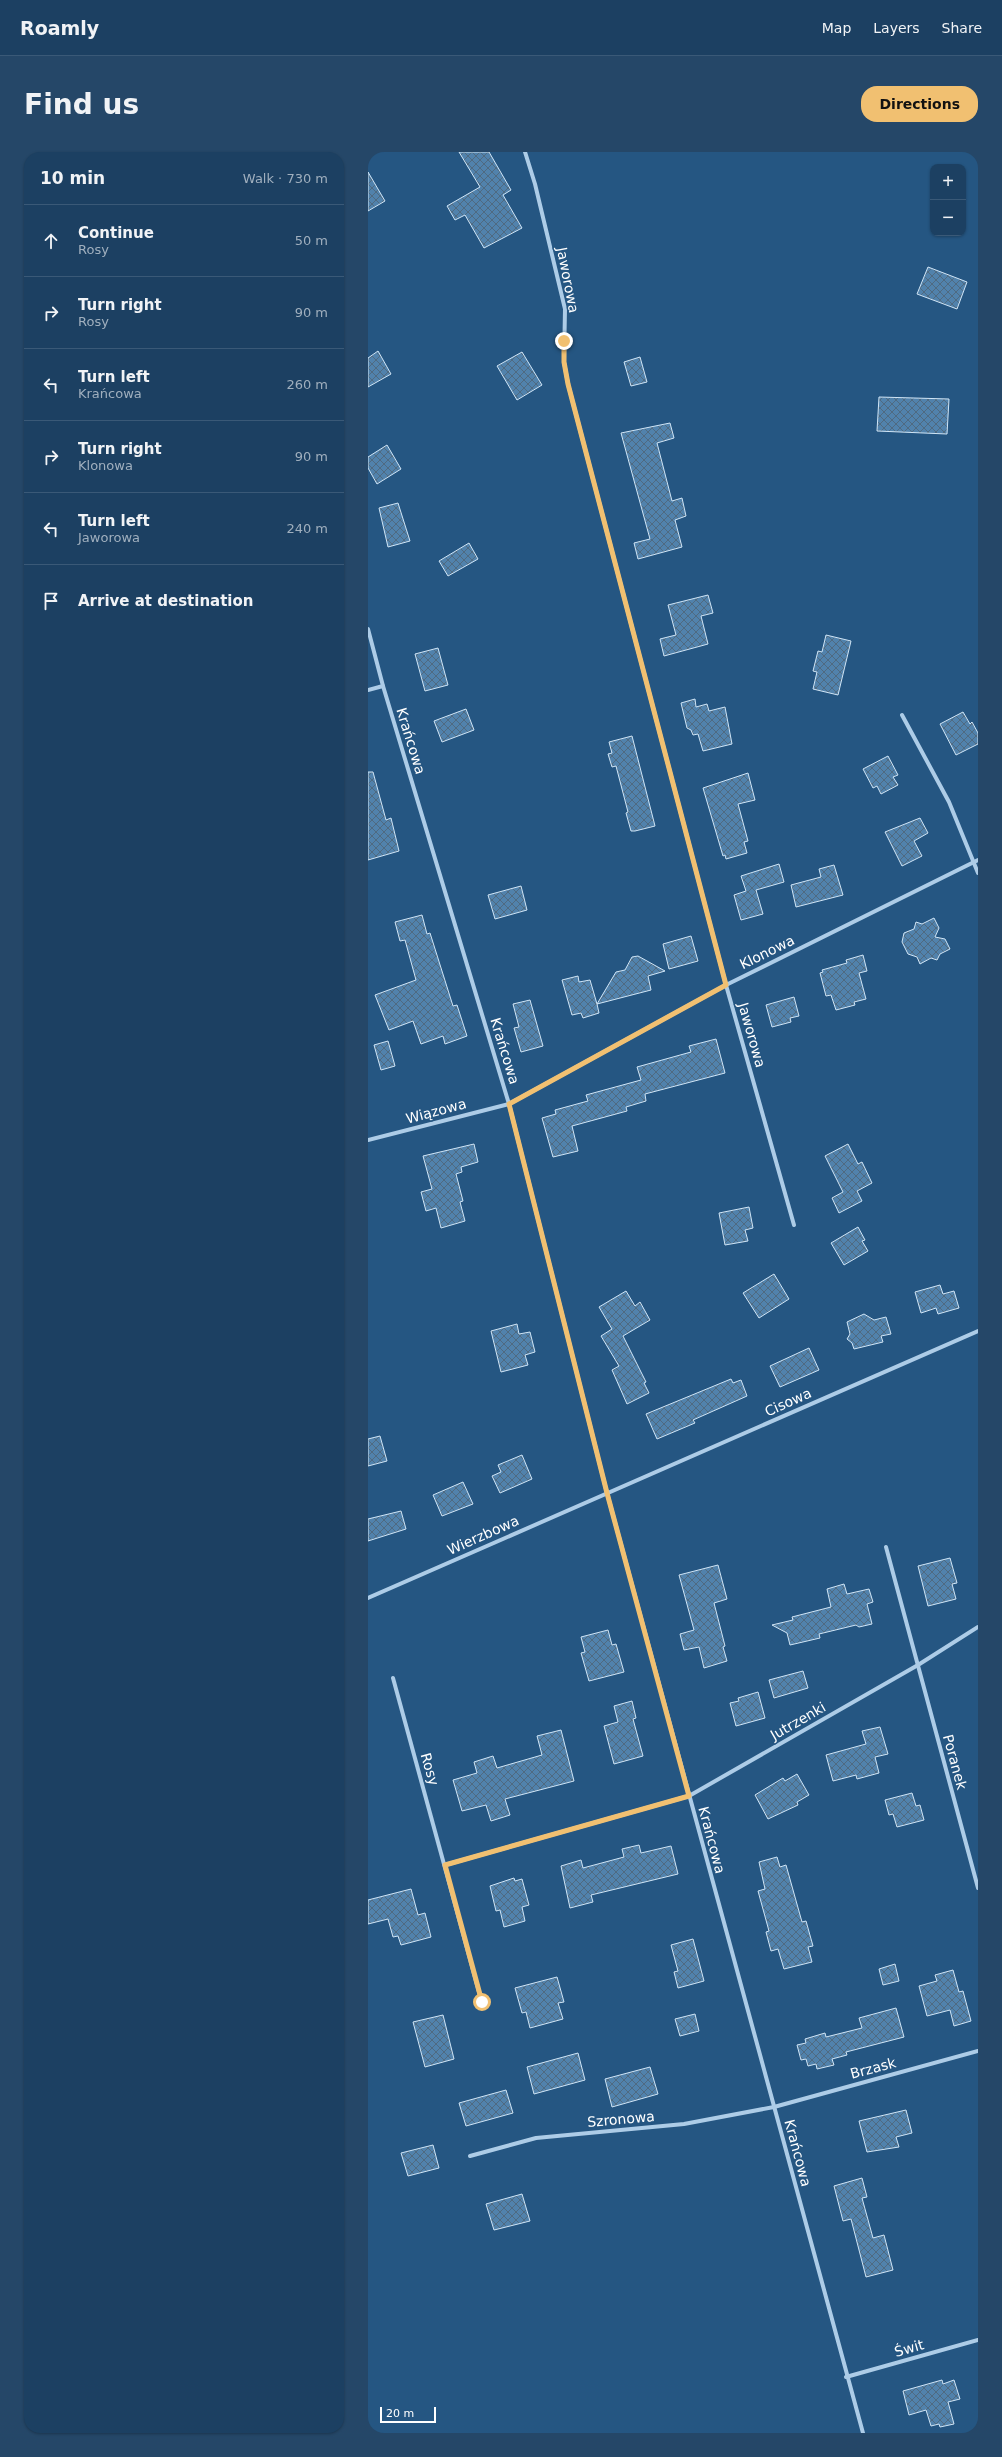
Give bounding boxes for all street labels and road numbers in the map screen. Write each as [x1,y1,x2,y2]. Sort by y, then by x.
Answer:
street label: Jaworowa [554,245,582,314]
street label: Krańcowa [393,706,429,776]
street label: Klonowa [737,932,797,972]
street label: Jaworowa [735,1000,769,1069]
street label: Krańcowa [487,1016,523,1086]
street label: Wiązowa [404,1095,468,1127]
street label: Cisowa [762,1385,814,1419]
street label: Wierzbowa [445,1512,521,1558]
street label: Jutrzenki [767,1699,828,1744]
street label: Poranek [940,1733,970,1792]
street label: Rosy [418,1751,442,1787]
street label: Krańcowa [695,1805,729,1875]
street label: Brzask [848,2054,898,2082]
street label: Szronowa [587,2108,655,2130]
street label: Krańcowa [781,2118,815,2188]
street label: Świt [892,2335,926,2360]

